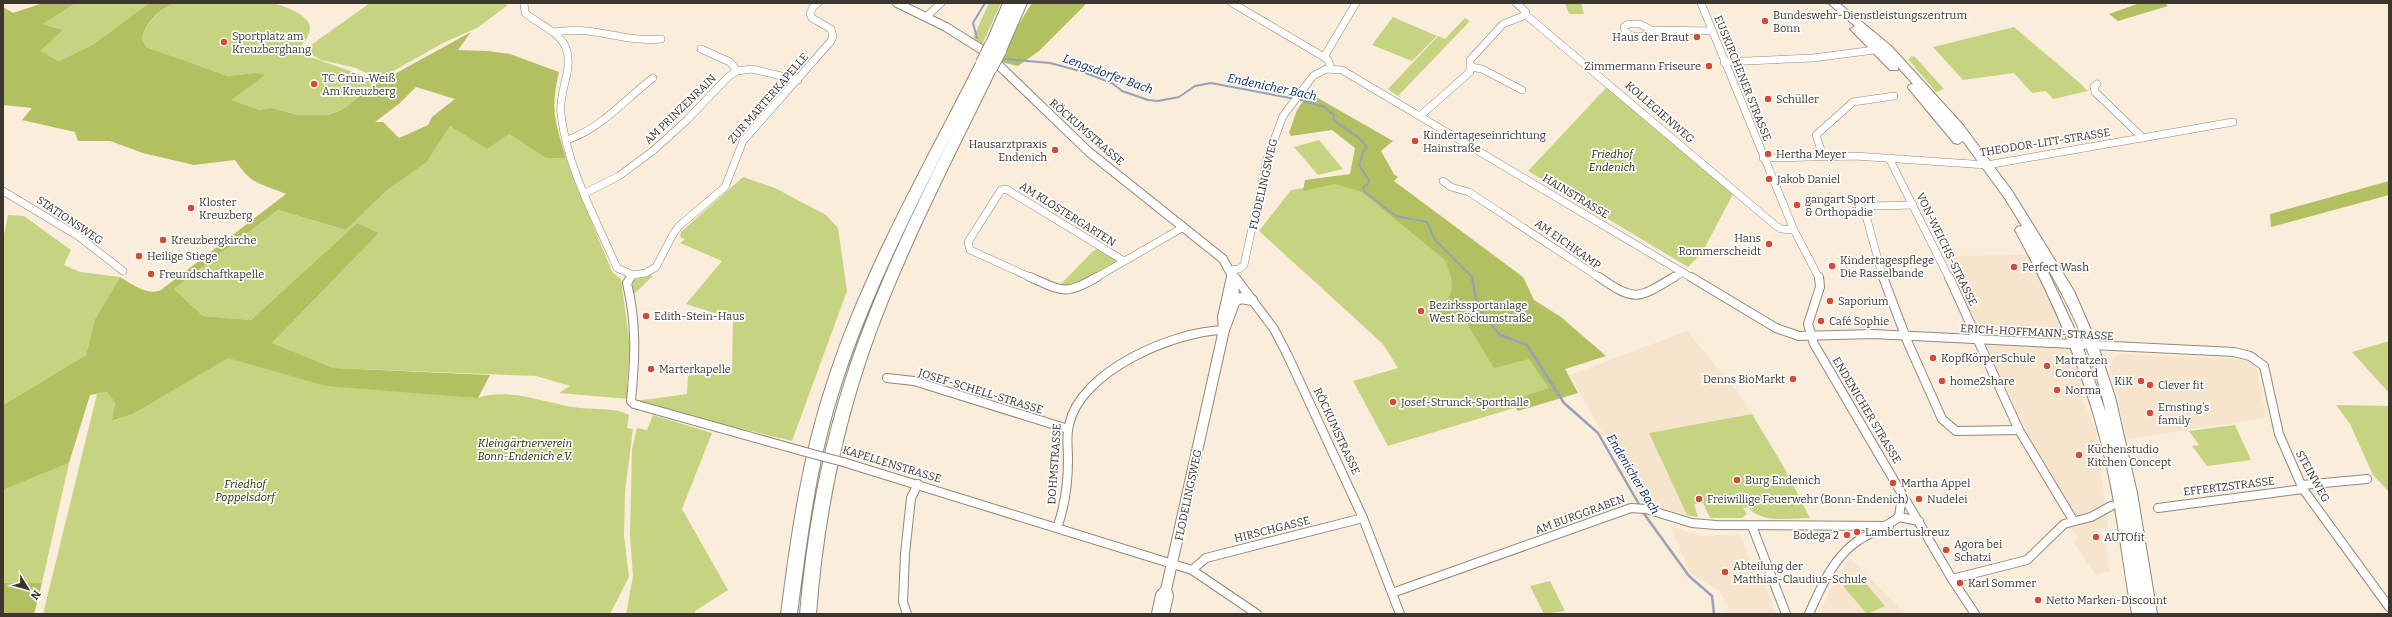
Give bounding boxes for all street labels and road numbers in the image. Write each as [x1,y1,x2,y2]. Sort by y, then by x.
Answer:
street label: EUSKIRCHENER STRASSE [1711,13,1774,143]
street label: ZUR MARTERKAPELLE [726,50,811,146]
street label: AM PRINZENRAIN [642,72,719,147]
street label: KOLLEGIENWEG [1623,79,1697,146]
street label: RÖCKUMSTRASSE [1047,97,1127,168]
street label: THEODOR-LITT-STRASSE [1979,126,2111,159]
street label: FLODELINGSWEG [1247,137,1280,231]
street label: HAINSTRASSE [1540,171,1611,221]
street label: AM KLOSTERGARTEN [1017,179,1119,250]
street label: VON-WEICHS-STRASSE [1913,191,1980,308]
street label: STATIONSWEG [34,193,105,247]
street label: AM EICHKAMP [1532,217,1604,272]
street label: ERICH-HOFFMANN-STRASSE [1960,322,2114,343]
street label: ENDENICHER STRASSE [1830,355,1904,466]
street label: JOSEF-SCHELL-STRASSE [916,366,1045,417]
street label: RÖCKUMSTRASSE [1311,386,1362,477]
street label: DOHMSTRASSE [1045,423,1064,505]
street label: KAPELLENSTRASSE [841,443,943,486]
street label: FLODELINGSWEG [1172,448,1205,542]
street label: STEINWEG [2293,448,2332,504]
street label: EFFERTZSTRASSE [2183,474,2276,499]
street label: AM BURGGRABEN [1533,492,1627,537]
street label: HIRSCHGASSE [1233,514,1312,545]

